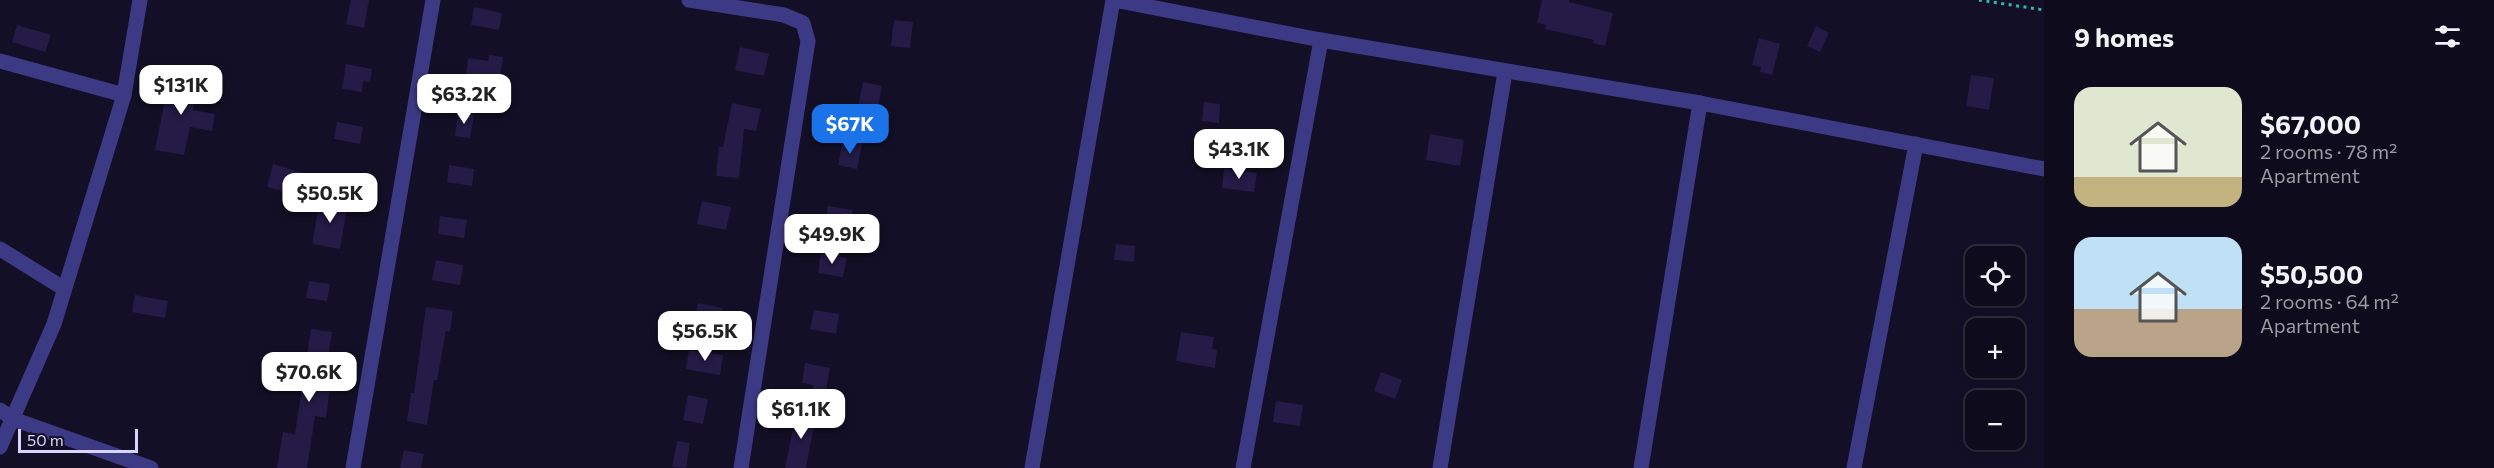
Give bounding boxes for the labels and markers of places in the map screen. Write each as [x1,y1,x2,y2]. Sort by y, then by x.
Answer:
pin: $131K [139,65,223,116]
pin: $63.2K [415,74,513,125]
pin: $67K [814,104,886,155]
pin: $43.1K [1190,129,1288,180]
pin: $50.5K [281,173,379,224]
pin: $49.9K [783,214,881,265]
pin: $56.5K [656,311,754,362]
pin: $70.6K [260,352,358,403]
pin: $61.1K [752,389,850,440]

